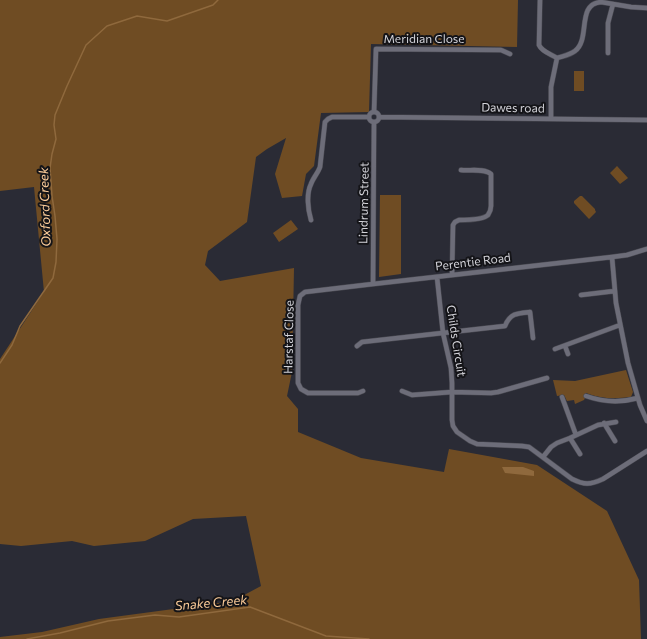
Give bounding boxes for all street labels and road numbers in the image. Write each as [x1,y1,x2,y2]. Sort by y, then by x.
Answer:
street label: Meridian Close [383,32,465,46]
street label: Dawes road [481,100,545,116]
street label: Lindrum Street [356,162,372,244]
street label: Perentie Road [434,250,512,274]
street label: Harstaf Close [281,300,297,374]
street label: Childs Circuit [443,304,469,378]

